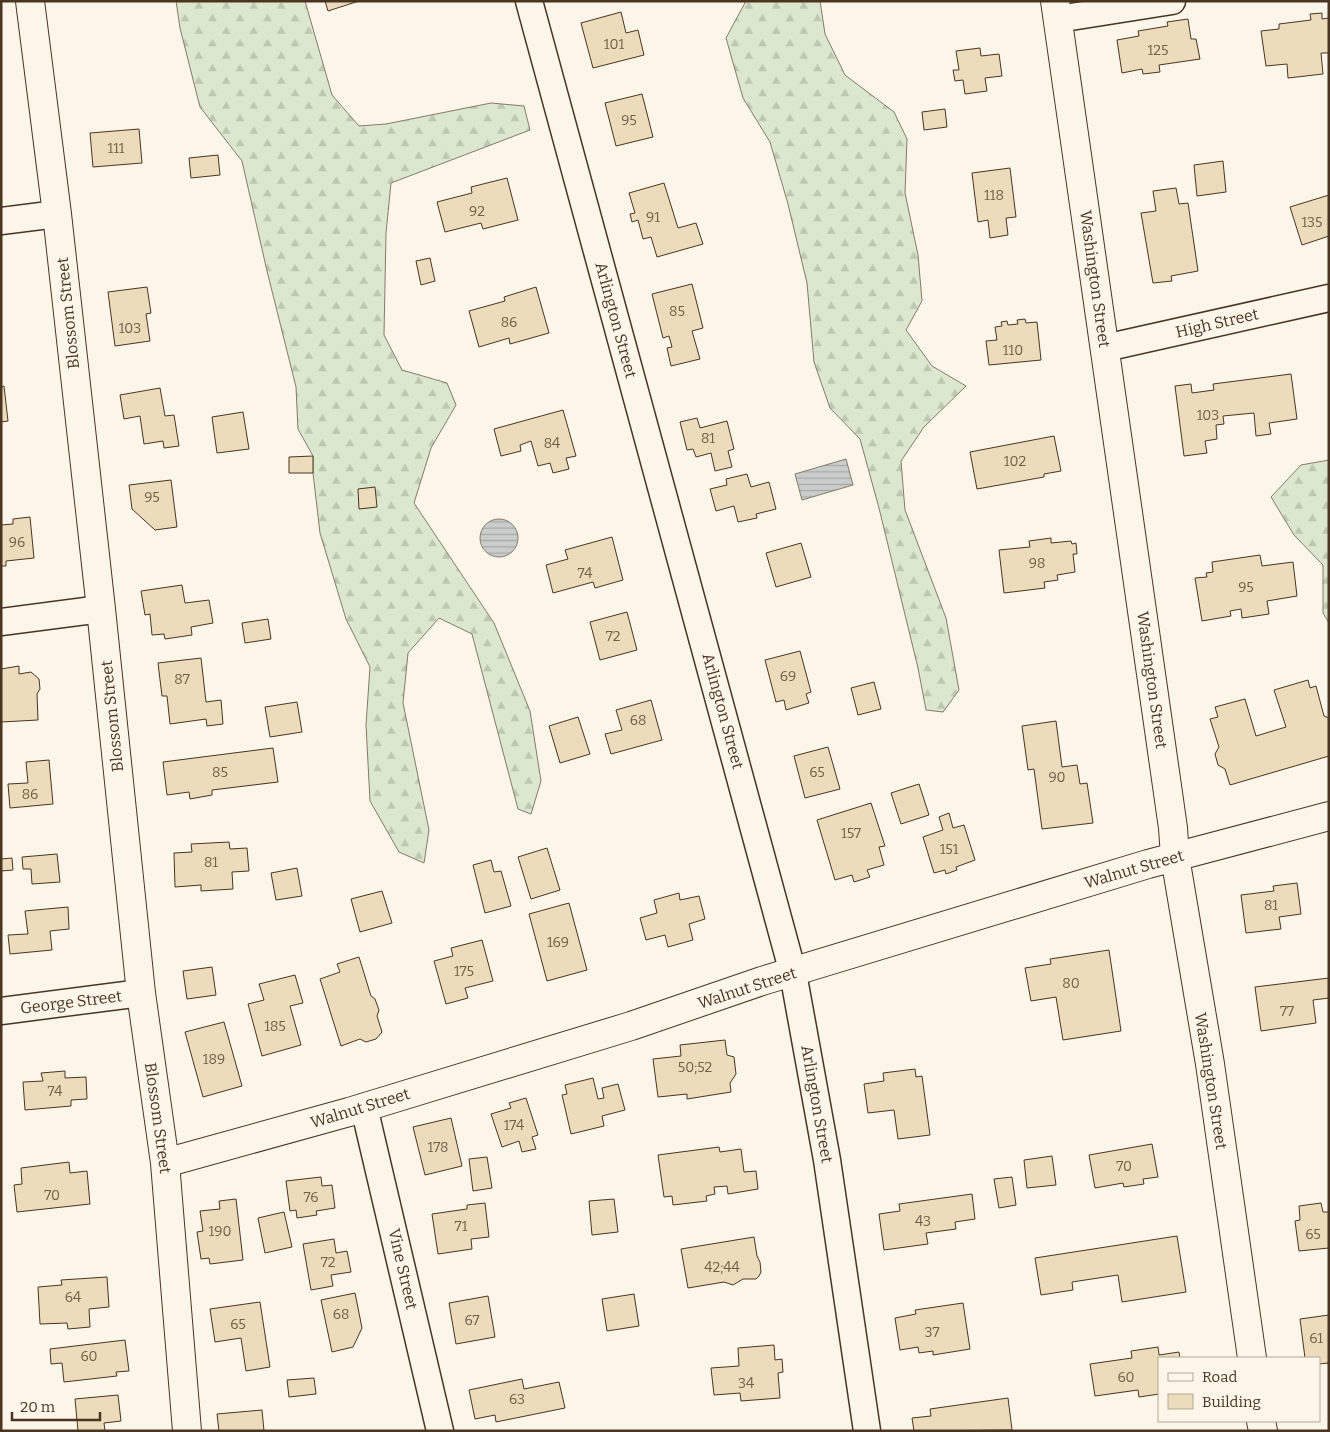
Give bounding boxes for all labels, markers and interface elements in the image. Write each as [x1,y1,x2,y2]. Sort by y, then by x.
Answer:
house number: 101 [604,36,624,53]
house number: 125 [1148,42,1168,59]
house number: 95 [621,112,637,129]
house number: 111 [107,140,125,157]
house number: 118 [984,187,1004,204]
house number: 92 [469,203,485,220]
house number: 91 [646,209,660,226]
street label: Washington Street [1076,209,1114,349]
house number: 135 [1301,214,1323,231]
street label: Blossom Street [53,256,83,370]
street label: Arlington Street [591,260,641,380]
house number: 85 [669,303,685,320]
street label: High Street [1174,304,1261,342]
house number: 86 [501,314,517,331]
house number: 103 [119,320,141,337]
house number: 110 [1003,342,1023,359]
house number: 103 [1197,407,1219,424]
house number: 81 [701,430,715,447]
house number: 84 [544,435,560,452]
house number: 102 [1004,453,1026,470]
house number: 95 [144,489,160,506]
house number: 96 [9,534,25,551]
house number: 98 [1029,555,1045,572]
house number: 74 [577,565,593,582]
house number: 95 [1238,579,1254,596]
street label: Washington Street [1133,610,1171,750]
house number: 72 [606,628,620,645]
street label: Arlington Street [698,651,748,771]
street label: Blossom Street [97,659,127,773]
house number: 69 [780,668,796,685]
house number: 87 [174,671,190,688]
house number: 68 [630,712,646,729]
house number: 85 [212,764,228,781]
house number: 65 [809,764,825,781]
house number: 90 [1048,769,1066,786]
house number: 86 [22,786,38,803]
house number: 157 [841,825,861,842]
house number: 151 [940,841,959,858]
street label: Walnut Street [1082,846,1186,892]
house number: 81 [204,854,218,871]
house number: 81 [1264,897,1278,914]
house number: 169 [547,934,569,951]
house number: 175 [454,963,474,980]
street label: Walnut Street [695,963,799,1013]
house number: 80 [1062,975,1080,992]
street label: George Street [19,986,123,1018]
house number: 77 [1280,1003,1294,1020]
street label: Washington Street [1191,1011,1231,1151]
house number: 185 [264,1018,286,1035]
street label: Arlington Street [797,1044,837,1165]
house number: 189 [203,1051,225,1068]
house number: 50;52 [678,1059,712,1076]
street label: Blossom Street [141,1061,175,1175]
house number: 74 [47,1083,63,1100]
street label: Walnut Street [308,1084,412,1132]
house number: 174 [504,1117,524,1134]
house number: 178 [428,1139,448,1156]
house number: 70 [1116,1158,1132,1175]
house number: 70 [44,1187,60,1204]
house number: 76 [303,1189,319,1206]
house number: 43 [915,1213,931,1230]
house number: 71 [455,1218,468,1235]
house number: 190 [209,1223,231,1240]
house number: 65 [1305,1226,1321,1243]
street label: Vine Street [384,1227,422,1311]
house number: 72 [321,1254,335,1271]
house number: 42;44 [704,1259,740,1276]
house number: 64 [65,1289,81,1306]
house number: 68 [333,1306,349,1323]
house number: 67 [464,1312,480,1329]
house number: 65 [230,1316,246,1333]
house number: 37 [924,1324,940,1341]
house number: 61 [1309,1330,1323,1347]
house number: 60 [80,1348,98,1365]
legend [1158,1357,1320,1422]
text: Road [1202,1368,1237,1386]
house number: 60 [1117,1369,1135,1386]
house number: 34 [738,1375,754,1392]
scale bar [12,1390,100,1422]
house number: 63 [509,1391,525,1408]
text: Building [1202,1393,1261,1411]
text: 20 m [20,1398,56,1416]

